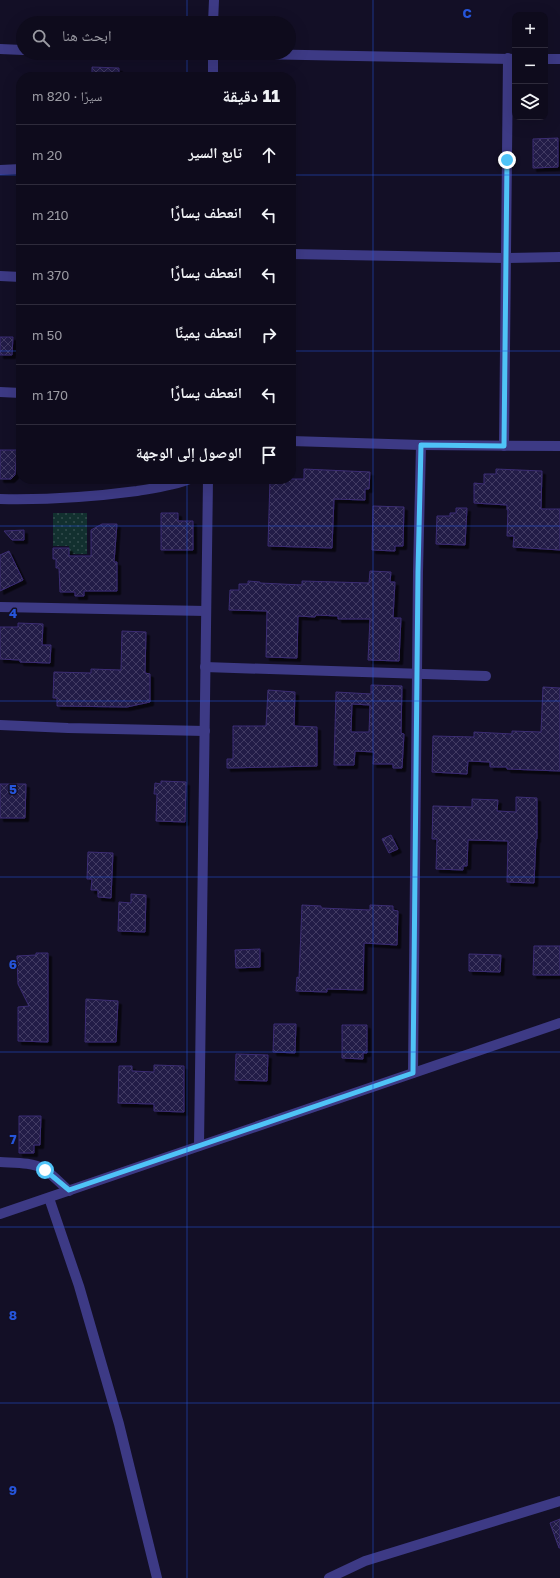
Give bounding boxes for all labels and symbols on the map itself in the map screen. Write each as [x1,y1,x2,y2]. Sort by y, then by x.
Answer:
text: C [462,5,472,21]
route end [498,151,516,169]
text: 4 [9,605,17,621]
text: 5 [9,781,17,797]
text: 6 [9,956,17,972]
text: 7 [9,1131,17,1147]
route start [36,1161,54,1179]
text: 8 [9,1307,17,1323]
text: 9 [9,1482,17,1498]

